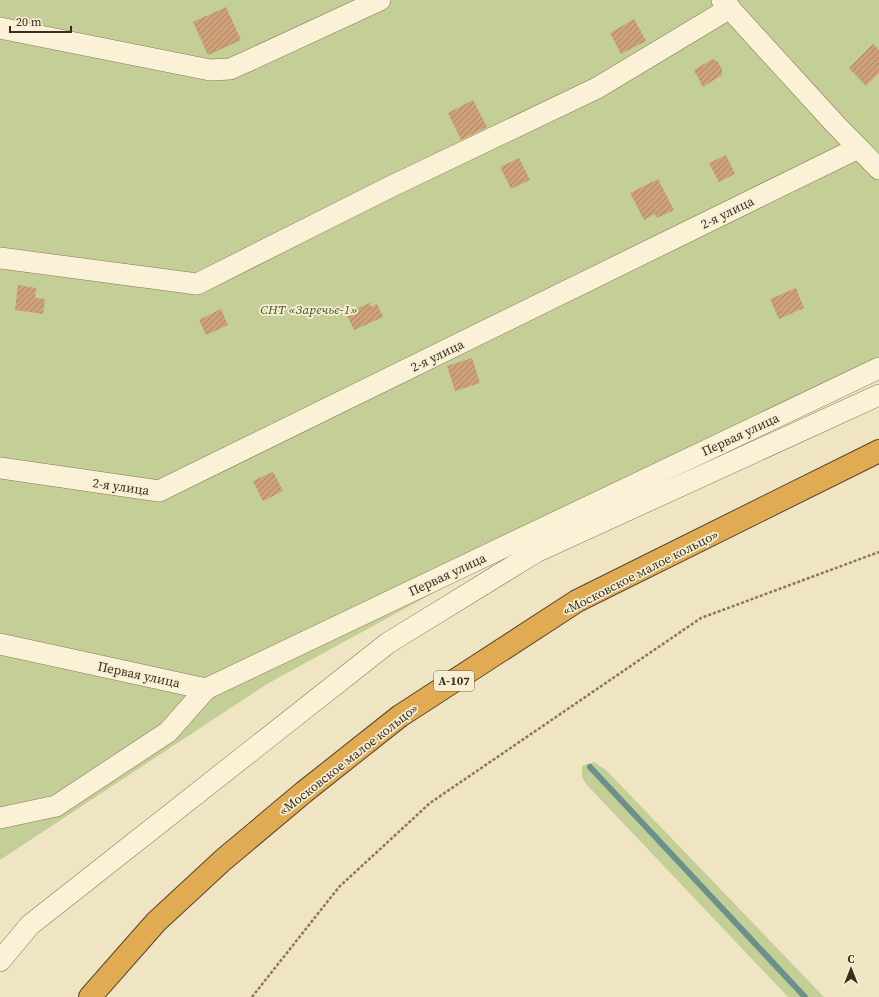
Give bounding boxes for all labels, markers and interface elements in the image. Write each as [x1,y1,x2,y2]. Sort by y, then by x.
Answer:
scale bar [10,8,71,34]
text: 20 m [16,14,42,30]
street label: 2-я улица [698,192,757,233]
park label: СНТ «Заречье-1» [260,301,358,318]
street label: 2-я улица [408,335,467,376]
street label: Первая улица [699,409,782,460]
street label: 2-я улица [91,474,151,499]
street label: «Московское малое кольцо» [560,526,721,619]
street label: Первая улица [406,549,489,600]
street label: Первая улица [96,657,182,692]
road number: А-107 [434,671,474,691]
street label: «Московское малое кольцо» [275,700,421,819]
north arrow [831,949,871,989]
text: С [848,952,855,967]

